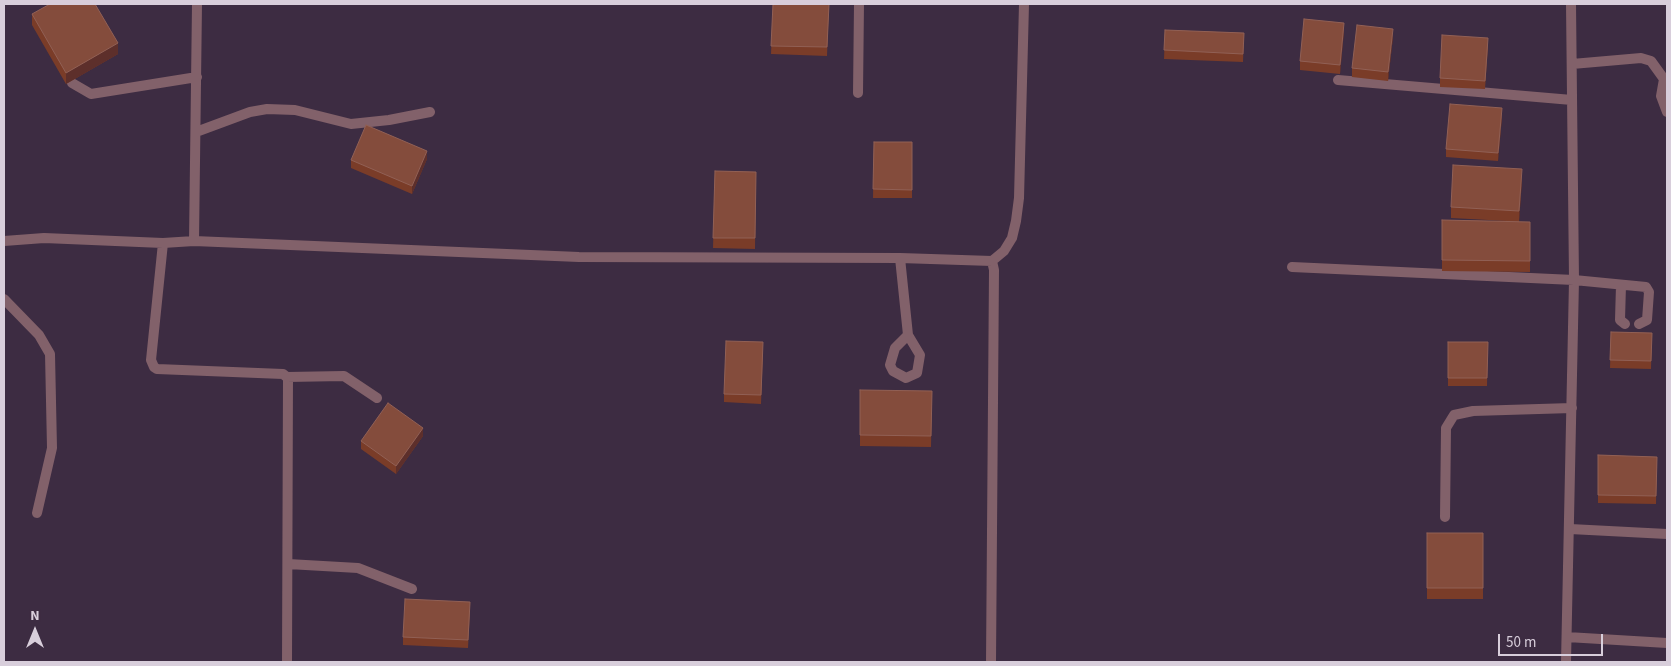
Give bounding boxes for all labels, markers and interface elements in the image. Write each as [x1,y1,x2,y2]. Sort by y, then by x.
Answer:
north arrow [10,606,60,656]
text: N [30,606,40,626]
scale bar [1501,624,1606,656]
text: 50 m [1506,632,1536,653]

